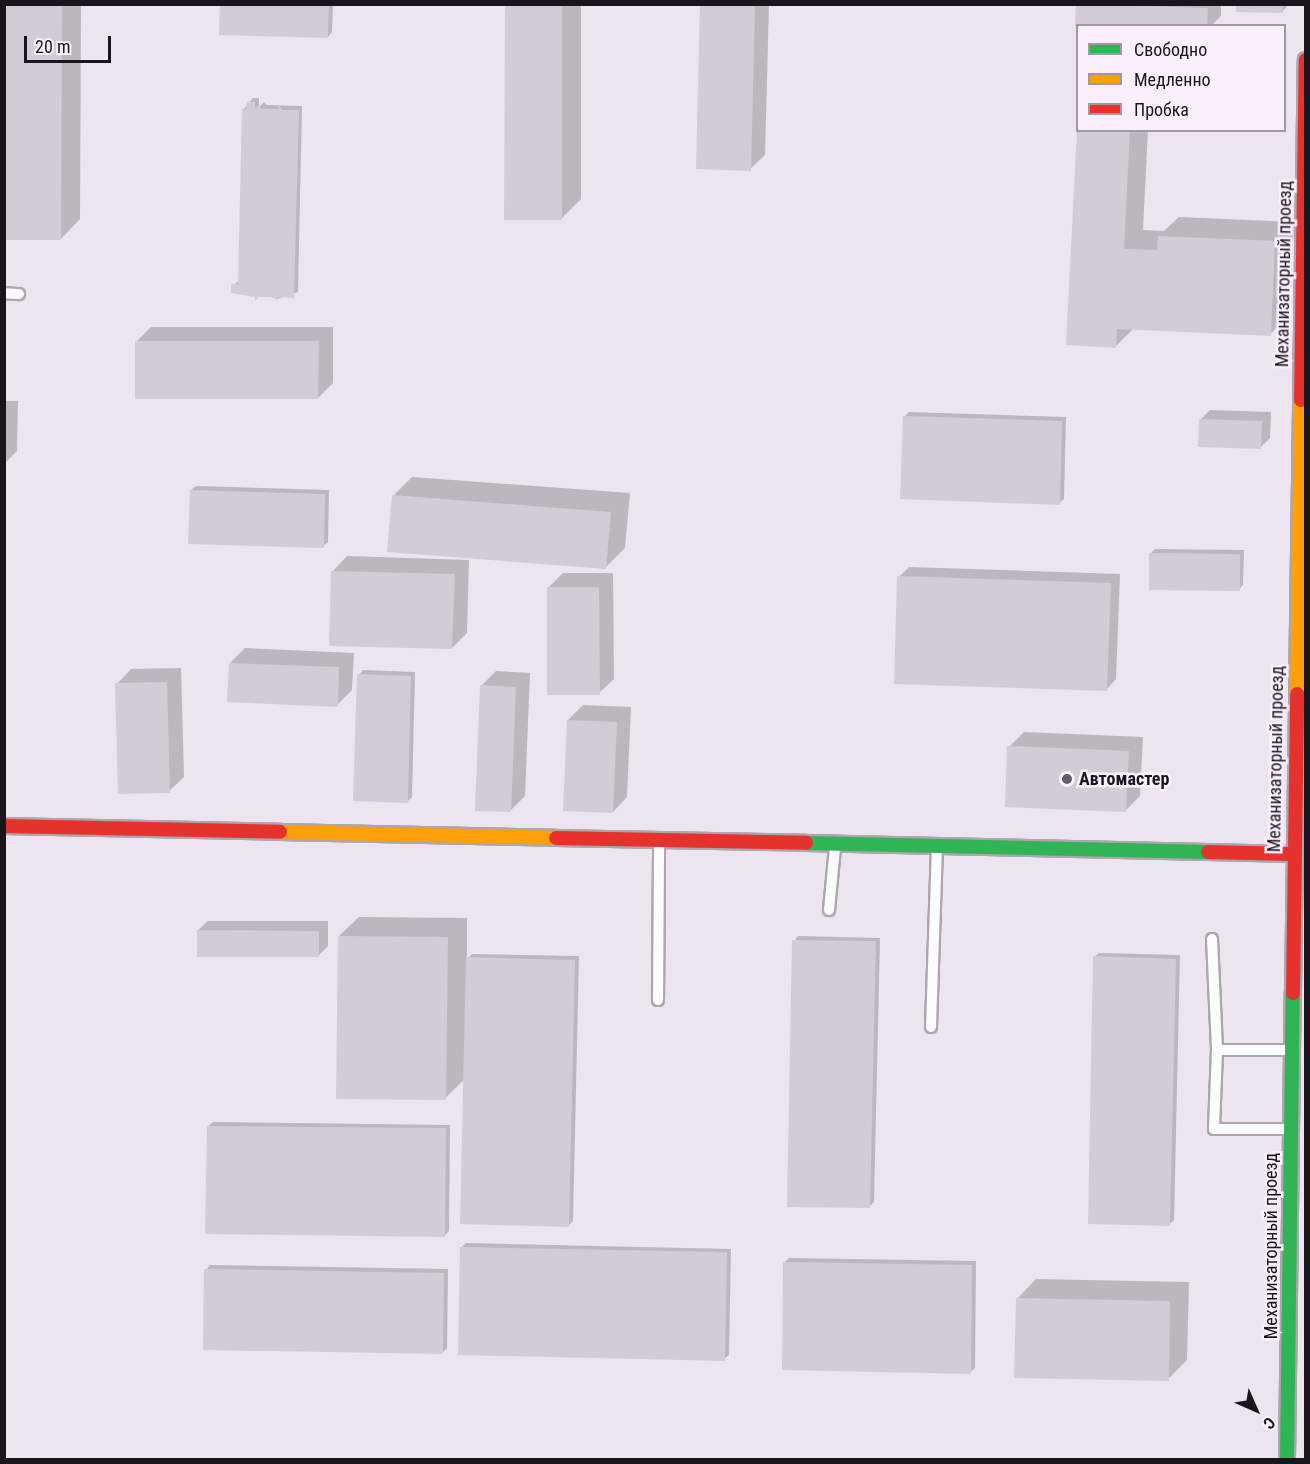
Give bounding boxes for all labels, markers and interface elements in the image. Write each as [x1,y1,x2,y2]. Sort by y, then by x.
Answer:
scale bar [27,24,114,62]
legend [1076,24,1286,132]
text: 20 m [35,36,70,57]
text: Свободно [1134,39,1207,60]
text: Медленно [1134,69,1211,90]
text: Пробка [1134,99,1189,120]
street label: Механизаторный проезд [1272,181,1296,367]
street label: Механизаторный проезд [1264,666,1288,852]
place label: Автомастер [1079,768,1169,790]
marker: Автомастер [1060,772,1074,786]
street label: Механизаторный проезд [1260,1153,1282,1339]
north arrow [1226,1380,1286,1440]
text: С [1259,1413,1279,1433]

